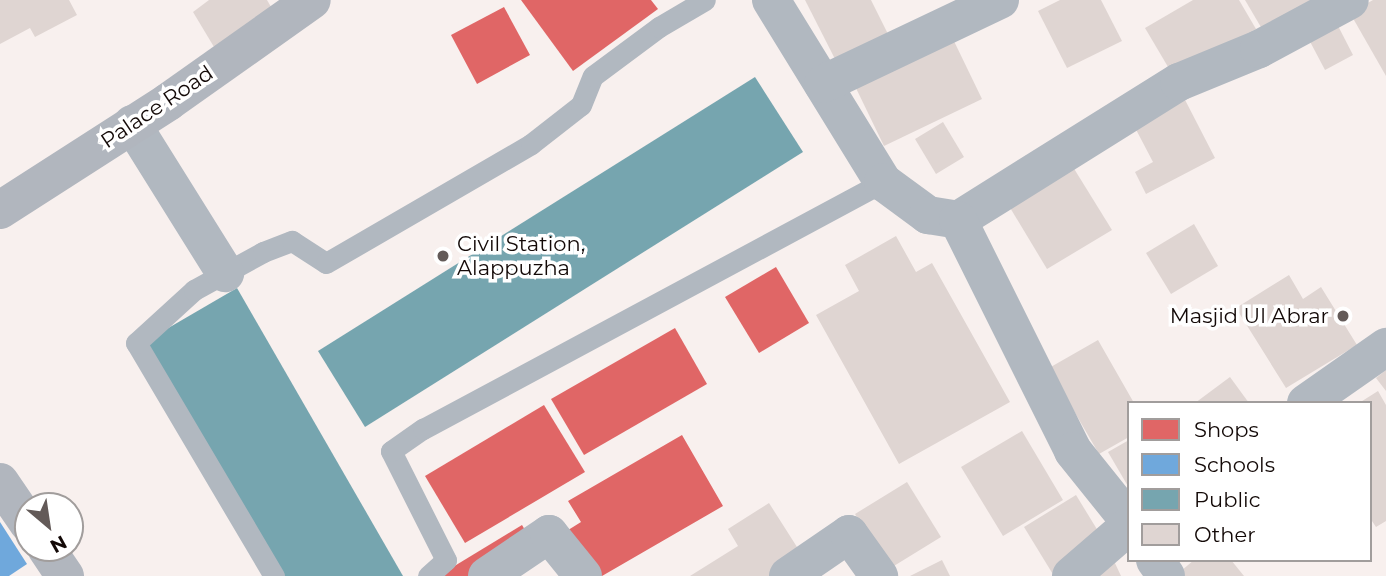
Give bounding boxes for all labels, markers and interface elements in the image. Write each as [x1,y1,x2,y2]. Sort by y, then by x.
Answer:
street label: Palace Road [96,60,218,154]
place label: Civil Station, Alappuzha [457,231,585,281]
marker: Civil Station, Alappuzha [435,248,451,264]
place label: Masjid Ul Abrar [1170,303,1329,329]
marker: Masjid Ul Abrar [1335,308,1351,324]
legend [1127,401,1372,562]
text: Shops [1194,417,1259,442]
text: Schools [1194,452,1275,477]
text: Public [1194,487,1261,512]
north arrow [14,492,84,562]
text: Other [1194,522,1256,547]
text: N [46,530,71,558]

